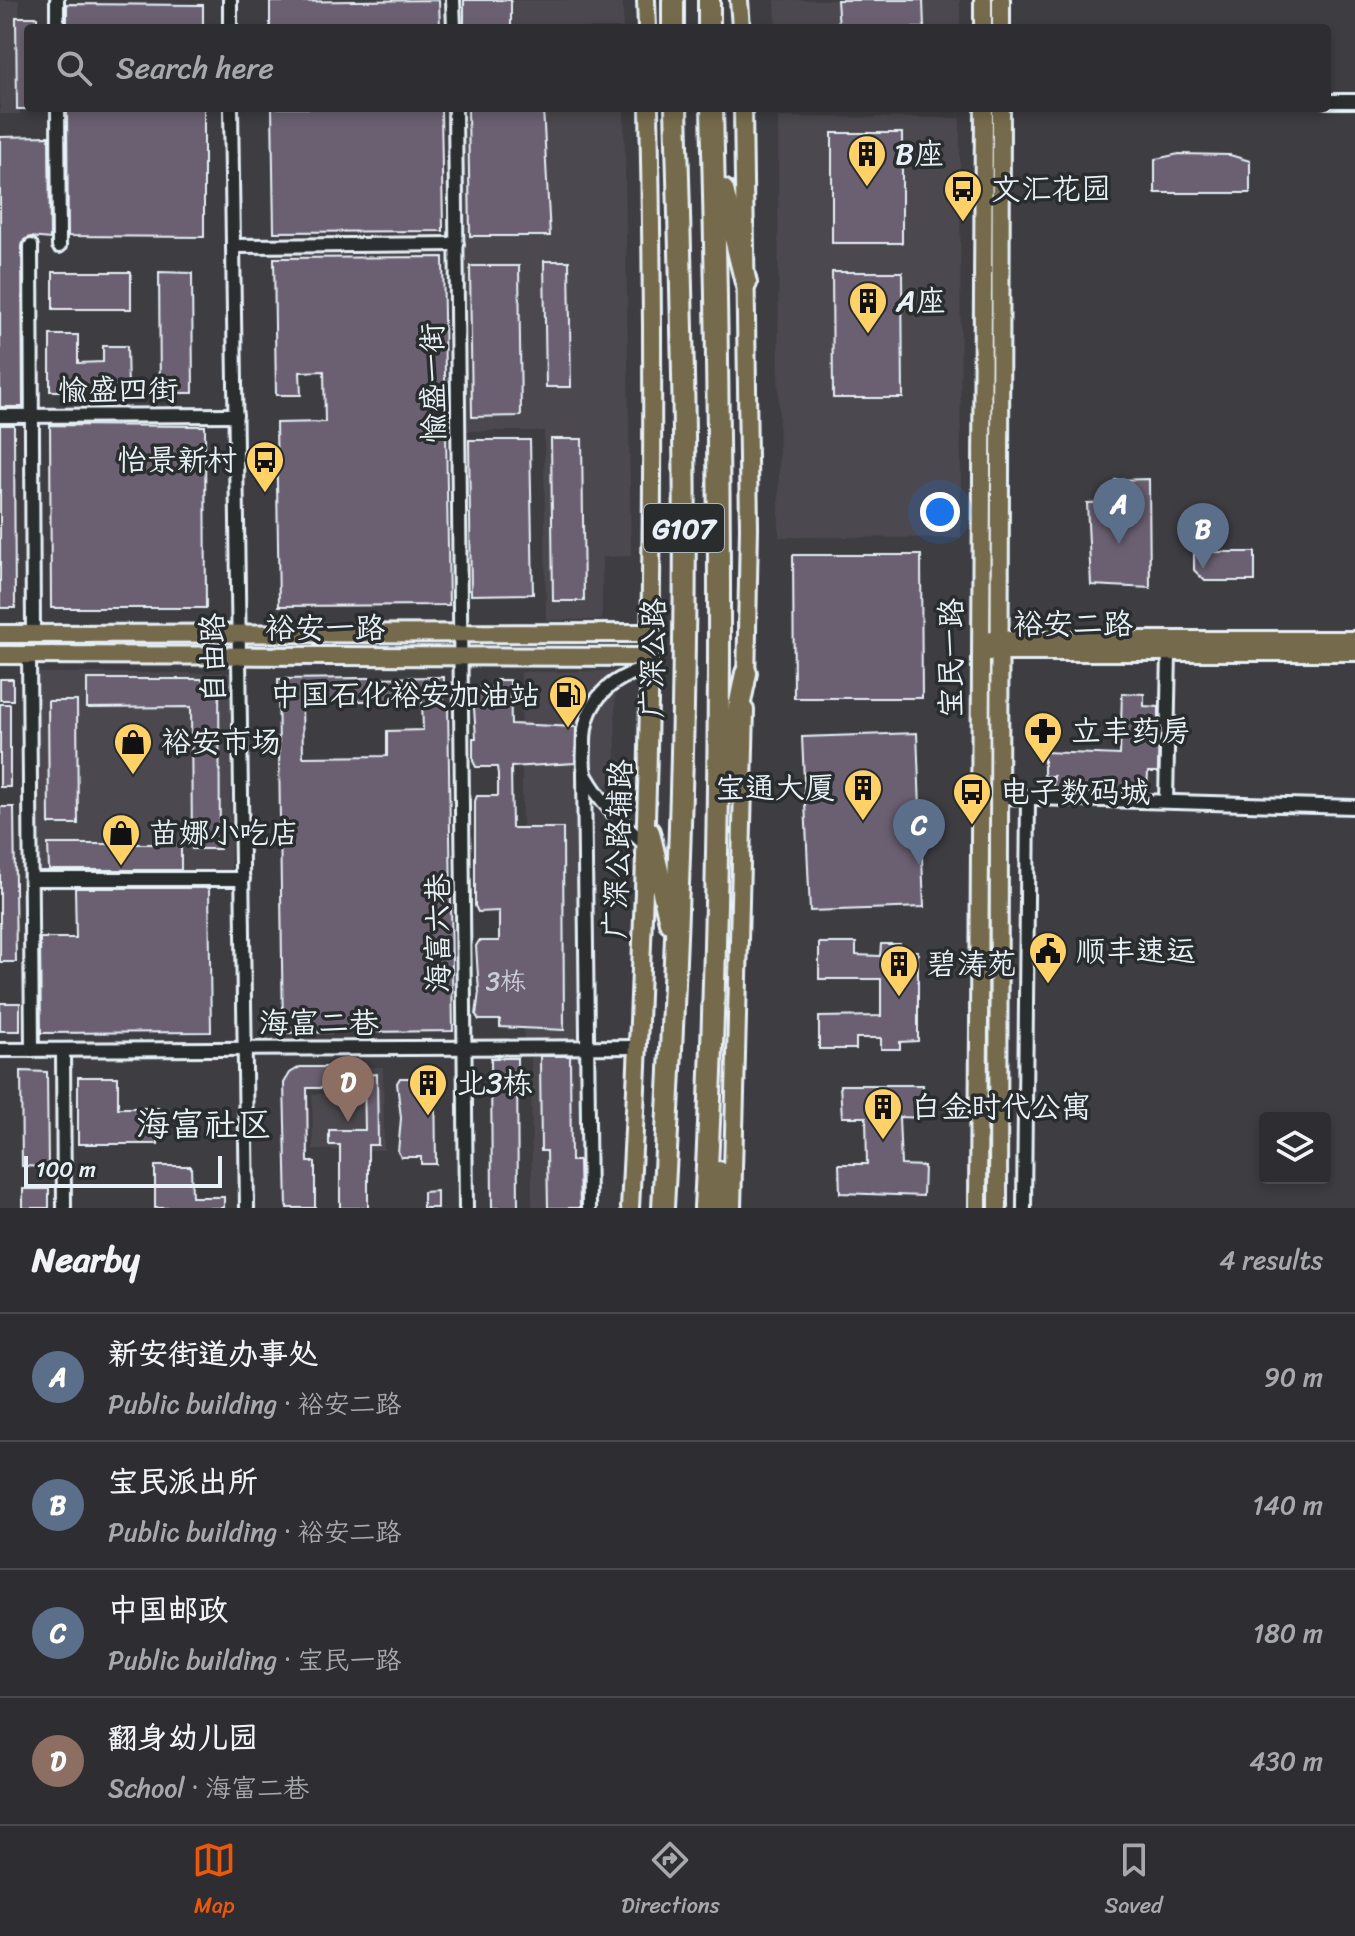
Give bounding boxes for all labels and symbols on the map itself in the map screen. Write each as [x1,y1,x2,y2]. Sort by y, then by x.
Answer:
place label: B座 [895,127,944,181]
building icon: B座 [846,133,888,188]
place label: 文汇花园 [991,162,1111,216]
bus stop icon: 文汇花园 [942,168,984,223]
place label: A座 [895,274,946,328]
building icon: A座 [847,280,889,335]
street label: 愉盛一街 [405,323,461,443]
street label: 愉盛四街 [58,363,178,417]
place label: 怡景新村 [117,433,237,487]
bus stop icon: 怡景新村 [244,439,286,494]
pin: A [1093,478,1145,544]
your location [920,492,960,532]
pin: B [1177,503,1229,569]
road number: G107 [644,504,724,552]
street label: 裕安二路 [1013,597,1133,651]
street label: 广深公路 [625,598,681,718]
street label: 宝民一路 [924,598,978,718]
street label: 裕安一路 [265,601,385,655]
street label: 自由路 [185,613,241,703]
place label: 中国石化裕安加油站 [270,668,540,722]
fuel station icon: 中国石化裕安加油站 [547,674,589,729]
place label: 立丰药房 [1071,704,1191,758]
pharmacy icon: 立丰药房 [1022,710,1064,765]
place label: 裕安市场 [161,715,281,769]
shop icon: 裕安市场 [112,721,154,776]
street label: 广深公路辅路 [588,758,648,940]
place label: 宝通大厦 [715,761,835,815]
place label: 电子数码城 [1000,765,1150,819]
building icon: 宝通大厦 [842,767,884,822]
bus stop icon: 电子数码城 [951,771,993,826]
pin: C [893,799,945,865]
place label: 苗娜小吃店 [149,806,299,860]
shop icon: 苗娜小吃店 [100,812,142,867]
street label: 海富六巷 [411,873,465,993]
place label: 顺丰速运 [1076,924,1196,978]
public building icon: 顺丰速运 [1027,930,1069,985]
place label: 碧涛苑 [927,937,1017,991]
building icon: 碧涛苑 [878,943,920,998]
house number: 3栋 [486,958,526,1004]
street label: 海富二巷 [259,996,379,1050]
pin: D [322,1056,374,1122]
place label: 北3栋 [456,1056,532,1110]
building icon: 北3栋 [407,1062,449,1117]
place label: 白金时代公寓 [911,1080,1091,1134]
building icon: 白金时代公寓 [862,1086,904,1141]
district label: 海富社区 [136,1095,272,1155]
scale bar [24,1152,222,1188]

